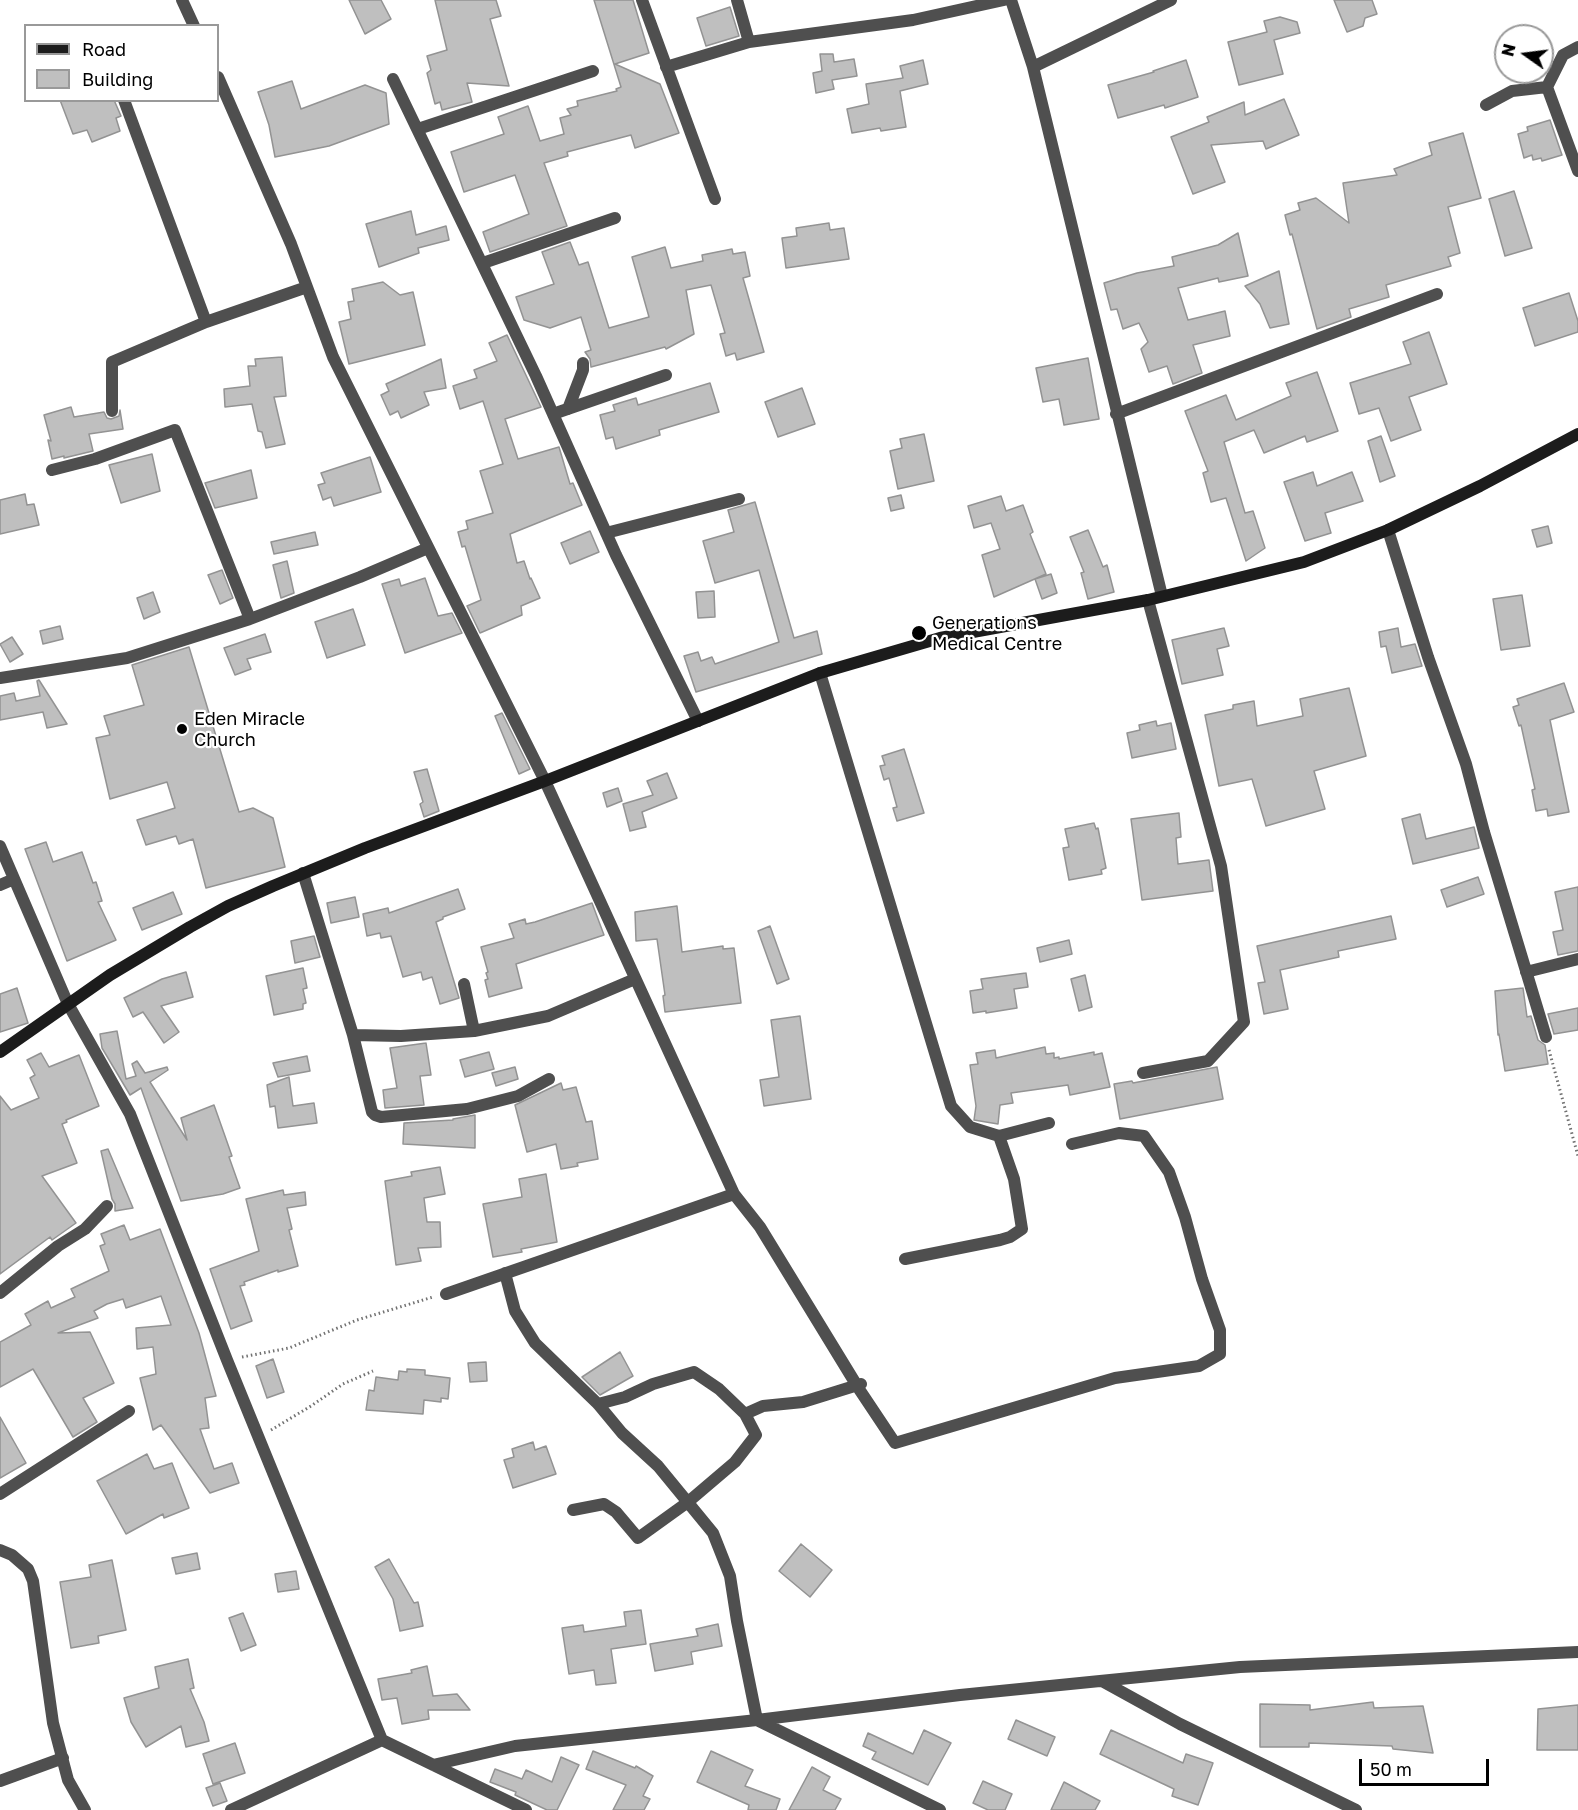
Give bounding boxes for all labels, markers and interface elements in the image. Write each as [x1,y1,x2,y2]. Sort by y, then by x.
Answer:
legend [24,24,219,102]
north arrow [1494,24,1554,84]
text: Road [82,38,126,60]
text: N [1497,42,1520,58]
text: Building [82,68,153,90]
place label: Generations Medical Centre [932,612,1062,654]
marker: Generations Medical Centre [910,624,928,642]
place label: Eden Miracle Church [194,708,305,750]
marker: Eden Miracle Church [175,722,189,736]
scale bar [1362,1747,1492,1785]
text: 50 m [1370,1758,1412,1780]

